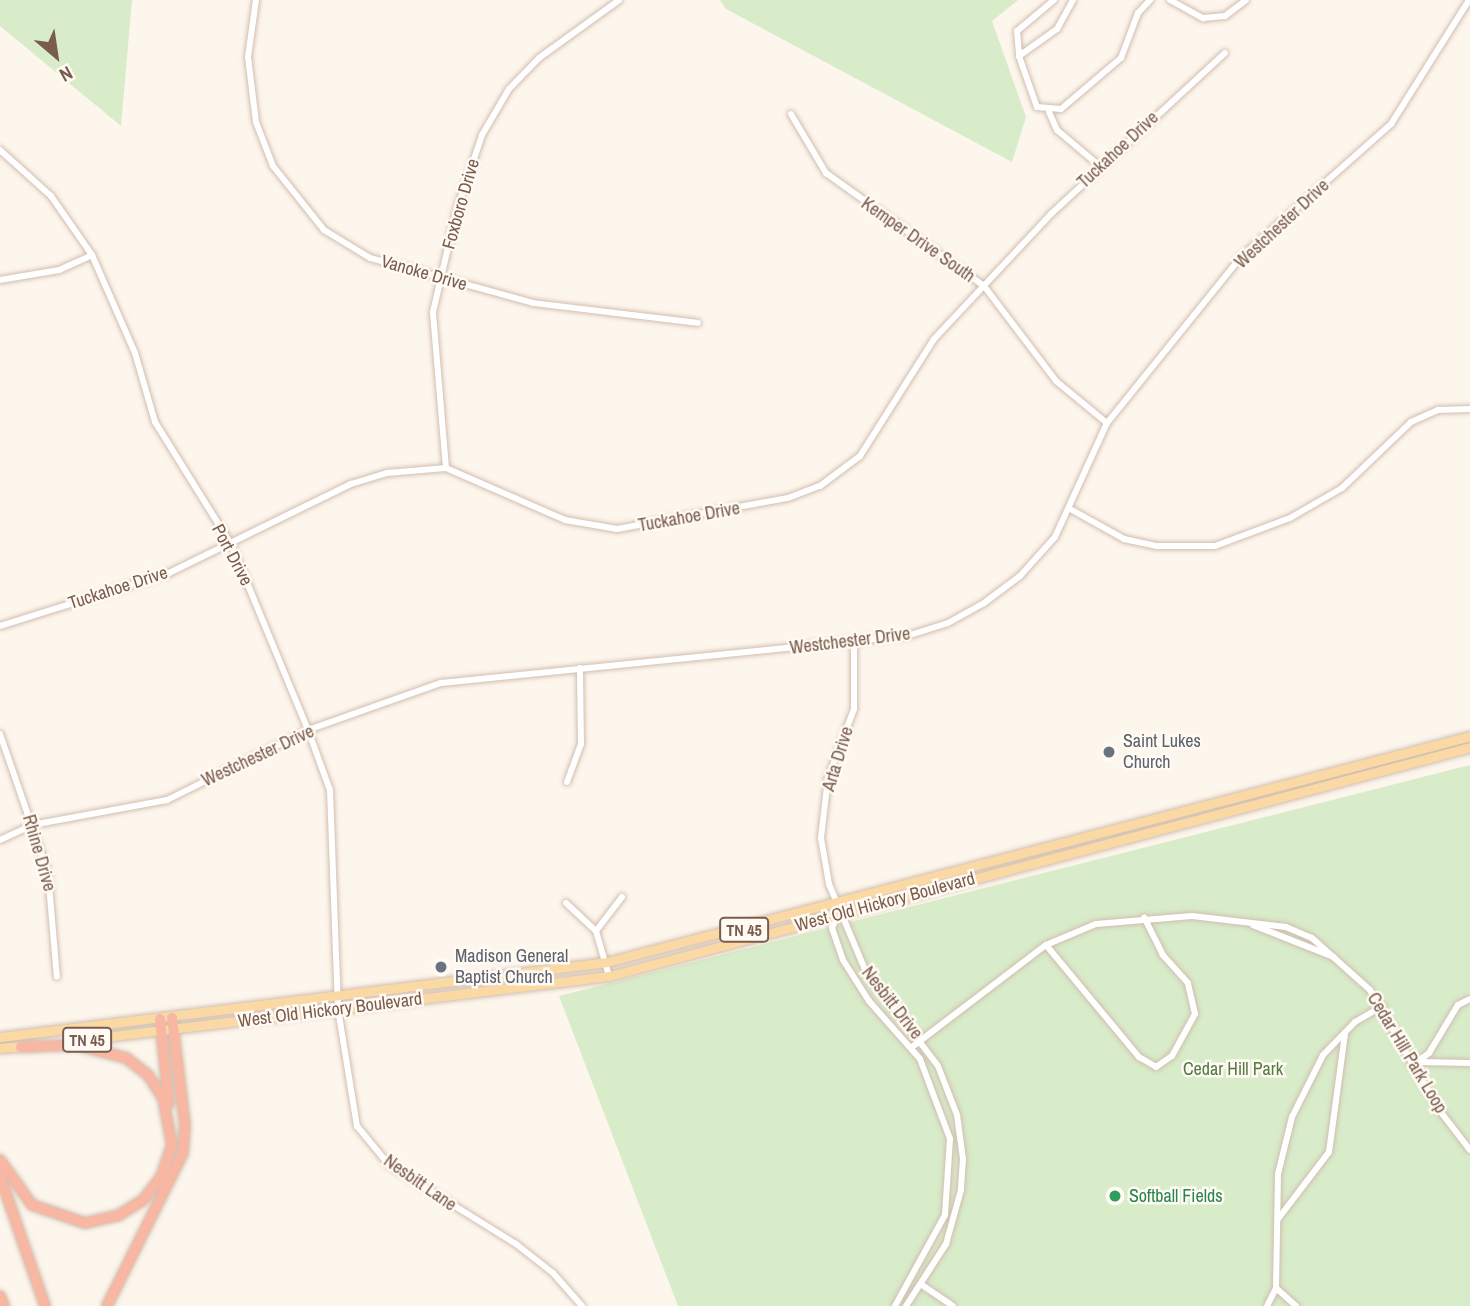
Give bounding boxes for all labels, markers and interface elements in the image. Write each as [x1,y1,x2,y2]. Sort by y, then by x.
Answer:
north arrow [21,21,91,91]
text: N [55,60,77,88]
street label: Tuckahoe Drive [1073,107,1163,193]
street label: Foxboro Drive [438,156,484,252]
street label: Westchester Drive [1230,175,1334,273]
street label: Kemper Drive South [857,193,979,287]
street label: Vanoke Drive [379,250,469,296]
street label: Tuckahoe Drive [636,497,742,537]
street label: Port Drive [207,521,257,589]
street label: Tuckahoe Drive [66,562,170,614]
street label: Westchester Drive [789,623,911,659]
street label: Westchester Drive [199,721,317,791]
street label: Arta Drive [818,724,858,794]
place label: Saint Lukes Church [1123,731,1201,774]
marker: Saint Lukes Church [1101,744,1117,760]
street label: Rhine Drive [18,812,60,894]
street label: West Old Hickory Boulevard [793,868,977,936]
road number: TN 45 [718,918,770,942]
place label: Madison General Baptist Church [455,946,568,988]
marker: Madison General Baptist Church [433,959,449,975]
street label: Nesbitt Drive [857,962,927,1044]
street label: West Old Hickory Boulevard [237,988,423,1032]
street label: Cedar Hill Park Loop [1362,989,1452,1117]
road number: TN 45 [61,1028,113,1052]
park label: Cedar Hill Park [1183,1058,1283,1080]
street label: Nesbitt Lane [380,1150,460,1216]
place label: Softball Fields [1129,1185,1223,1207]
marker: Softball Fields [1107,1188,1123,1204]

